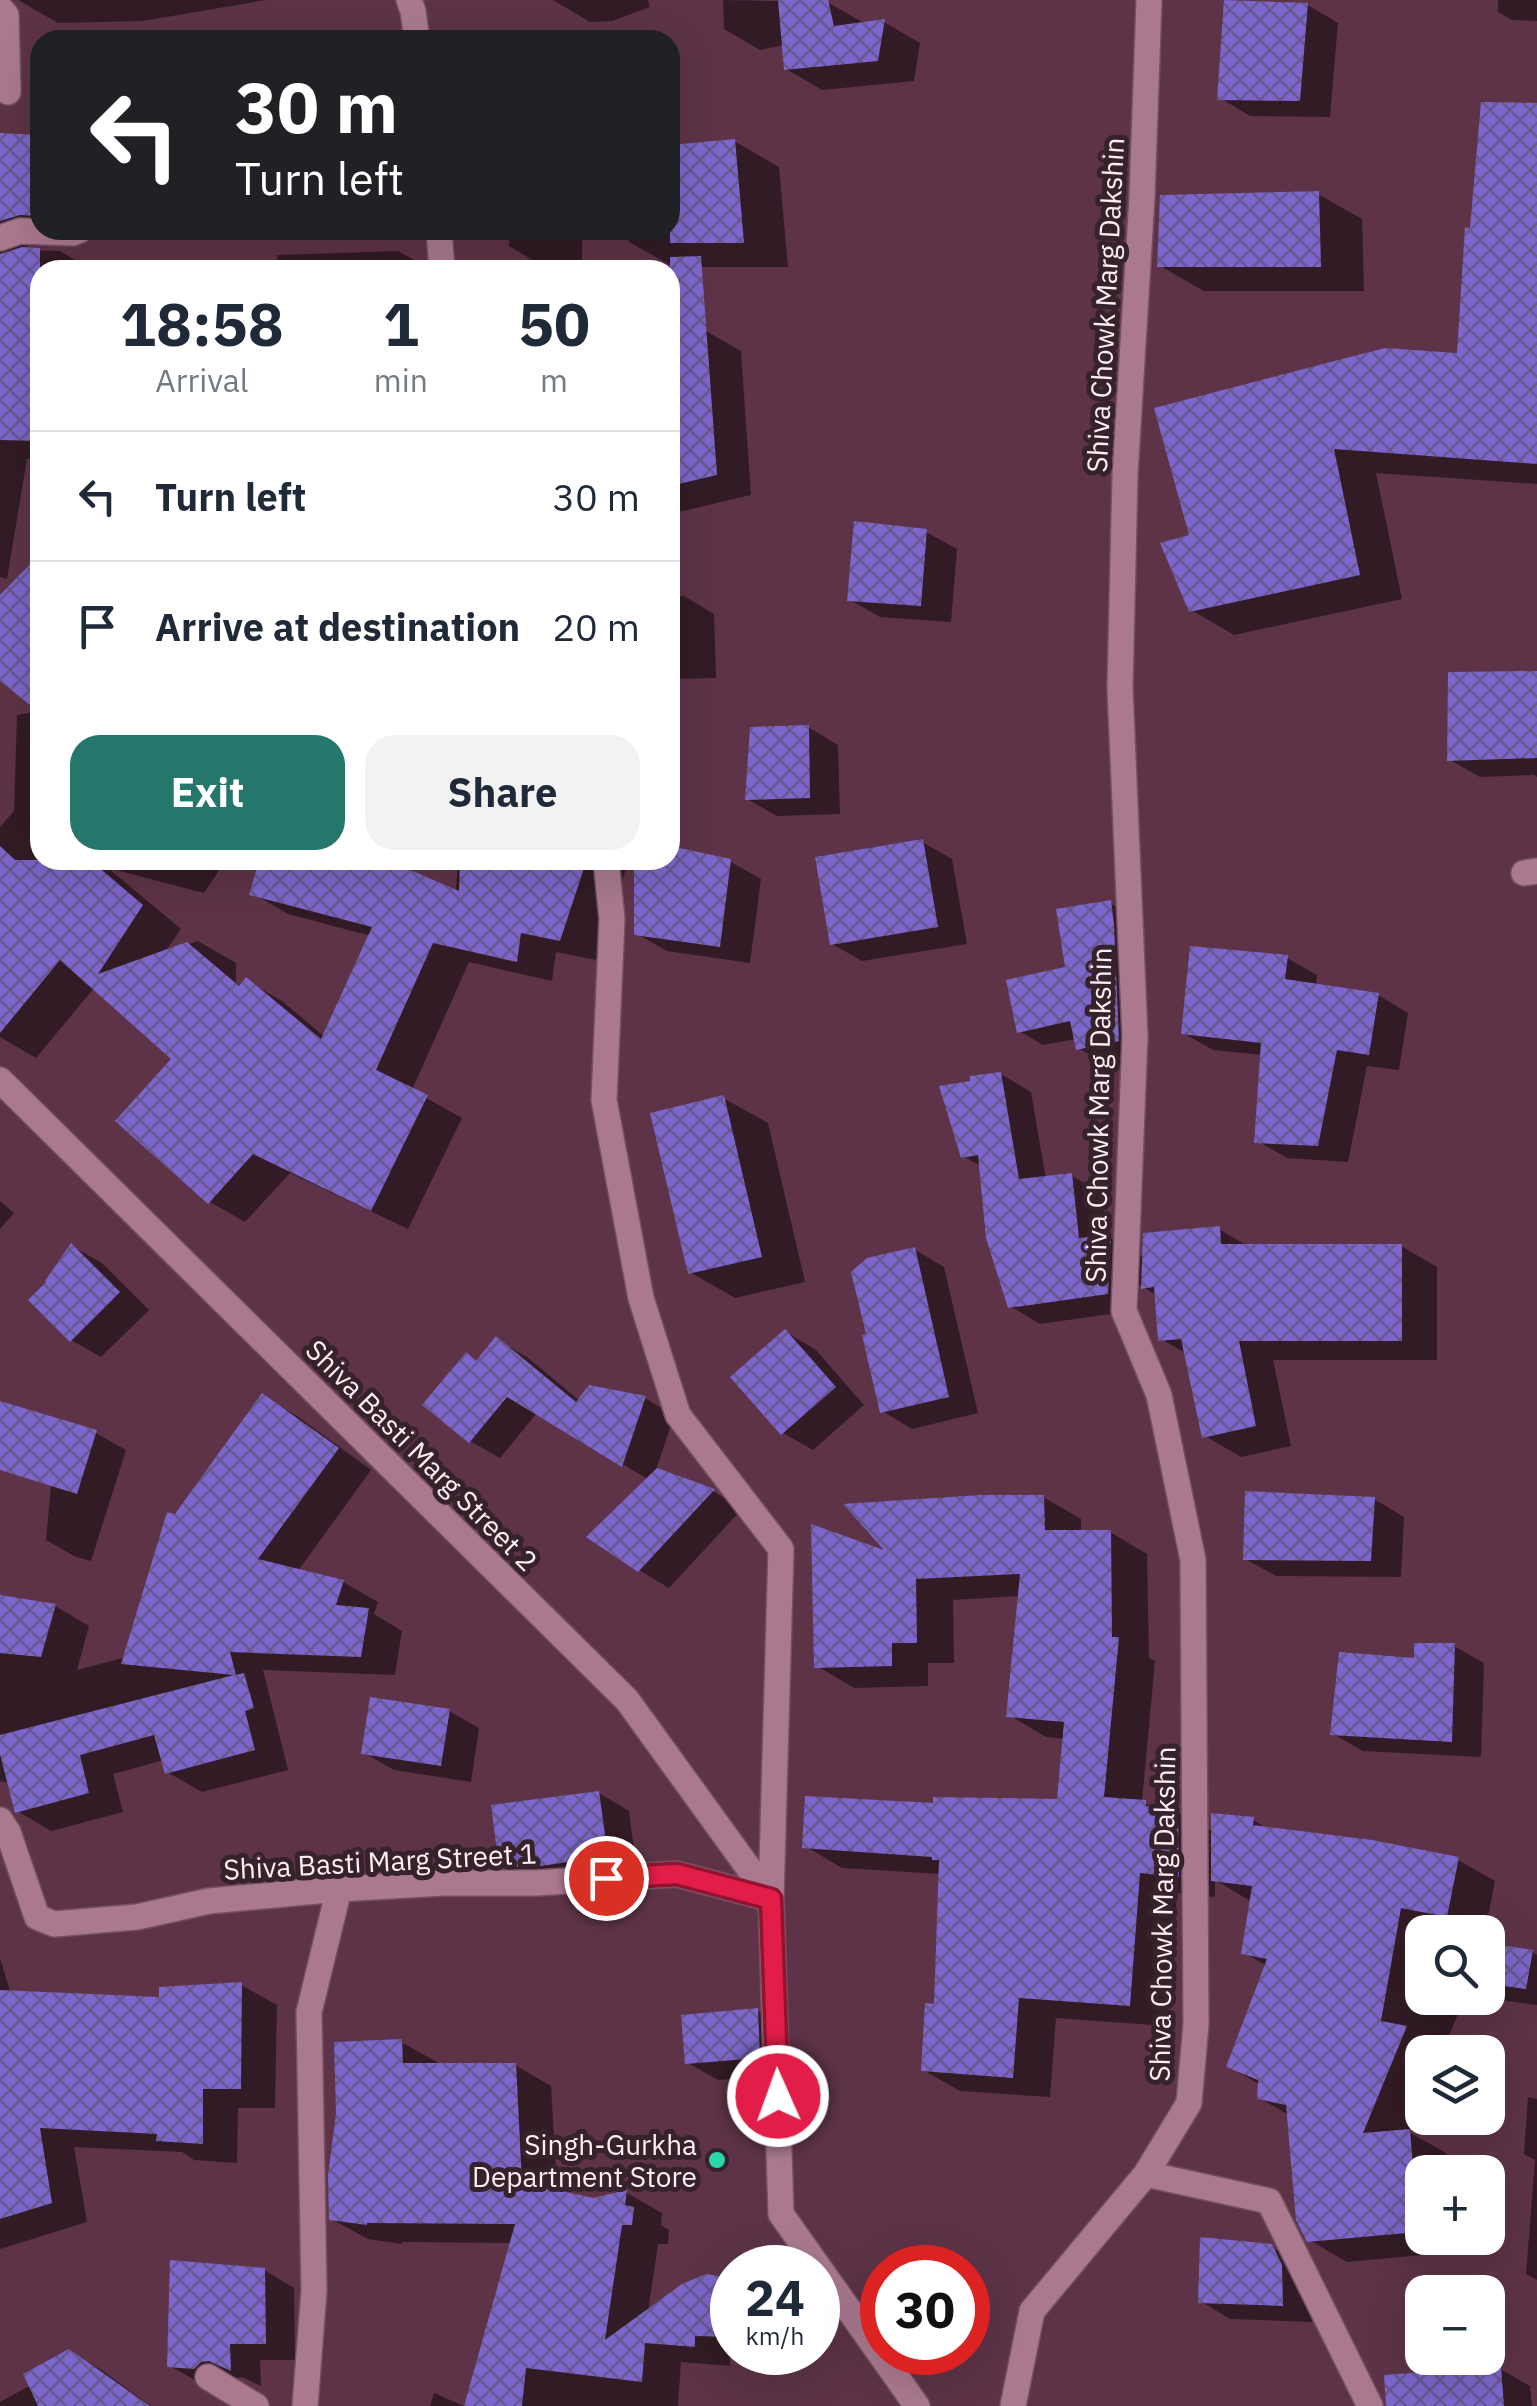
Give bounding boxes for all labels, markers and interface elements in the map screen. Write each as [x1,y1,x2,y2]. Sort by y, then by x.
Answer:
text: 30 m [235,61,398,152]
icon: left [70,70,200,200]
street label: Shiva Chowk Marg Dakshin [1078,137,1132,473]
text: Turn left [235,149,404,207]
text: 18:58 [120,284,284,363]
text: 1 [383,284,419,363]
text: 50 [518,284,590,363]
text: Arrival [155,359,249,401]
text: min [374,359,428,401]
text: m [540,359,568,401]
icon: left [70,469,125,524]
text: Turn left [155,472,306,521]
text: 30 m [552,472,640,521]
icon: arrive [70,599,125,654]
text: Arrive at destination [155,602,520,651]
text: 20 m [552,602,640,651]
button: Exit [70,735,345,850]
button: Share [365,735,640,850]
street label: Shiva Chowk Marg Dakshin [1077,947,1119,1283]
street label: Shiva Basti Marg Street 2 [298,1331,546,1579]
street label: Shiva Chowk Marg Dakshin [1141,1746,1183,2082]
street label: Shiva Basti Marg Street 1 [223,1834,537,1888]
pin [564,1836,649,1921]
icon: arrive [579,1851,634,1906]
map controls [1405,1915,1505,2375]
button: search [1405,1915,1505,2015]
button: layers [1405,2035,1505,2135]
position arrow [726,2044,830,2148]
place label: Singh-Gurkha Department Store [472,2126,697,2195]
marker: Singh-Gurkha Department Store [706,2149,728,2171]
button: + [1405,2155,1505,2255]
speed limit sign: 30 [860,2245,990,2375]
text: 24 [745,2265,805,2330]
button: − [1405,2275,1505,2375]
text: km/h [746,2319,804,2352]

